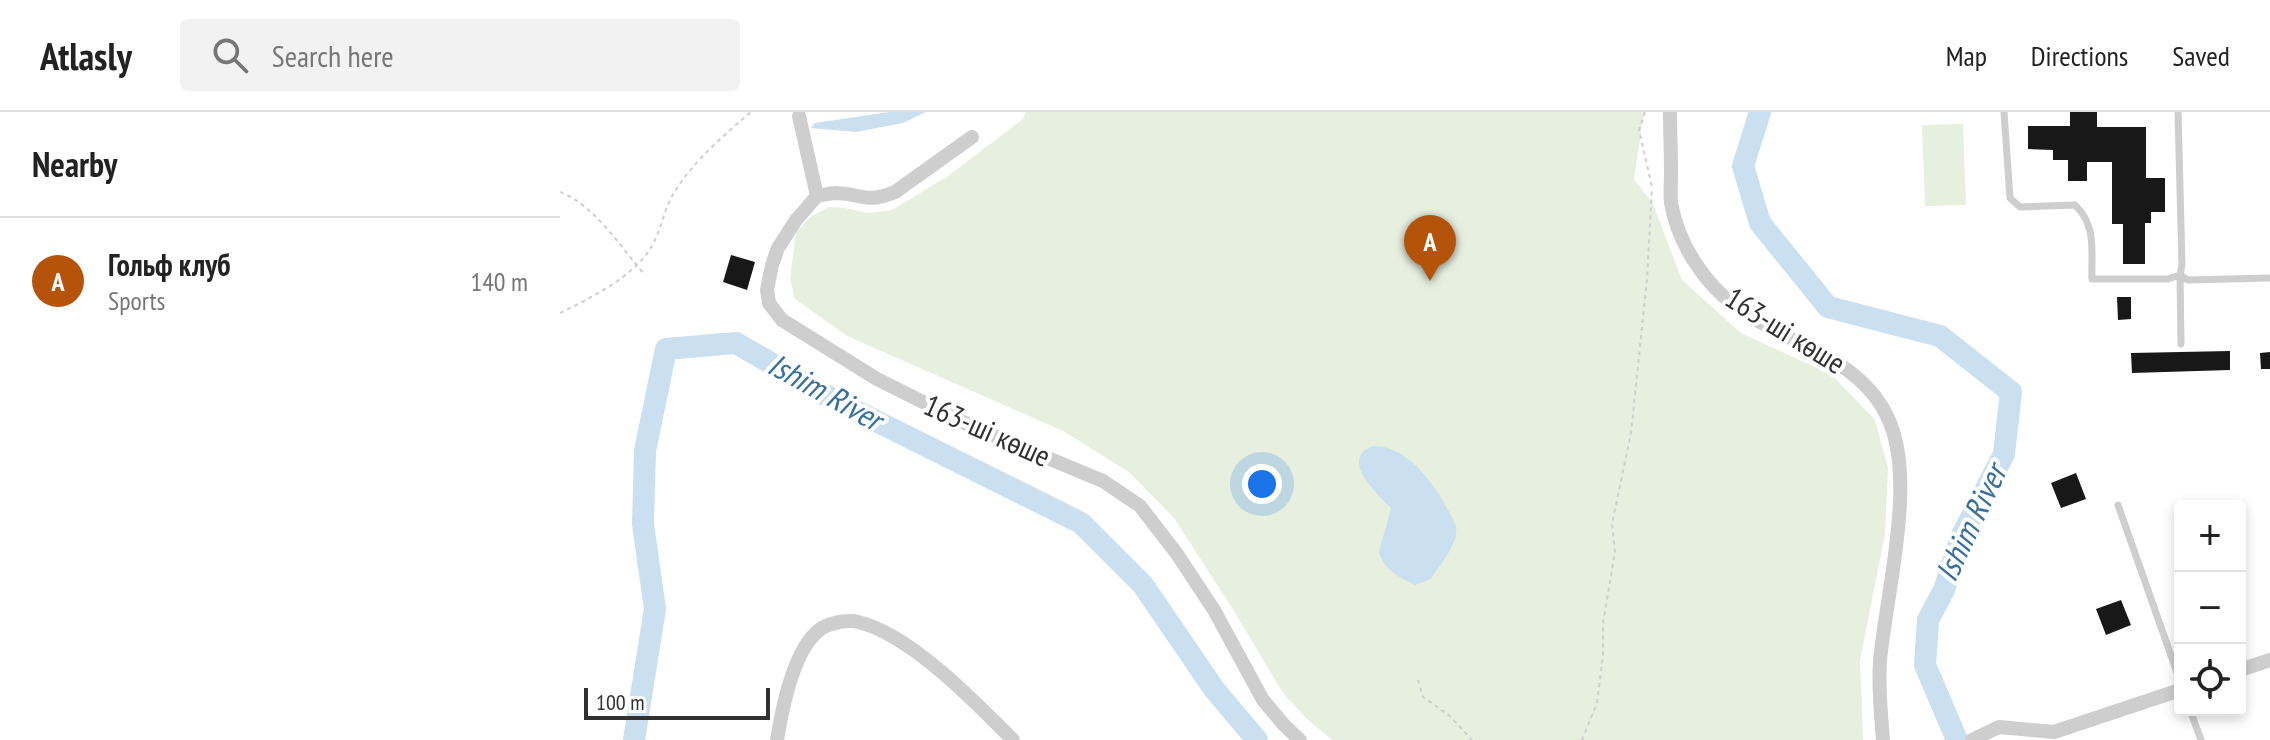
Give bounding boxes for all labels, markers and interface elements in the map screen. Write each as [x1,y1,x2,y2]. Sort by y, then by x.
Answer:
search box [180,19,740,91]
text: Atlasly [40,31,132,80]
icon: search [208,33,252,77]
text: Search here [272,36,394,75]
text: Map [1946,37,1987,74]
text: Directions [2031,37,2128,74]
text: Saved [2172,37,2230,74]
text: Nearby [32,142,117,186]
pin: A [1404,215,1456,281]
text: Гольф клуб [108,245,231,284]
text: A [51,265,65,298]
text: 140 m [470,265,528,298]
street label: 163-ші көше [1718,278,1853,382]
text: Sports [108,284,165,317]
water label: Ishim River [761,343,893,442]
street label: 163-ші көше [918,384,1057,475]
water label: Ishim River [1925,454,2017,587]
your location [1242,464,1282,504]
map controls [2174,500,2246,716]
button: + [2174,500,2246,572]
button: − [2174,572,2246,644]
button: locate [2174,644,2246,716]
scale bar [584,684,770,720]
text: 100 m [596,688,645,716]

